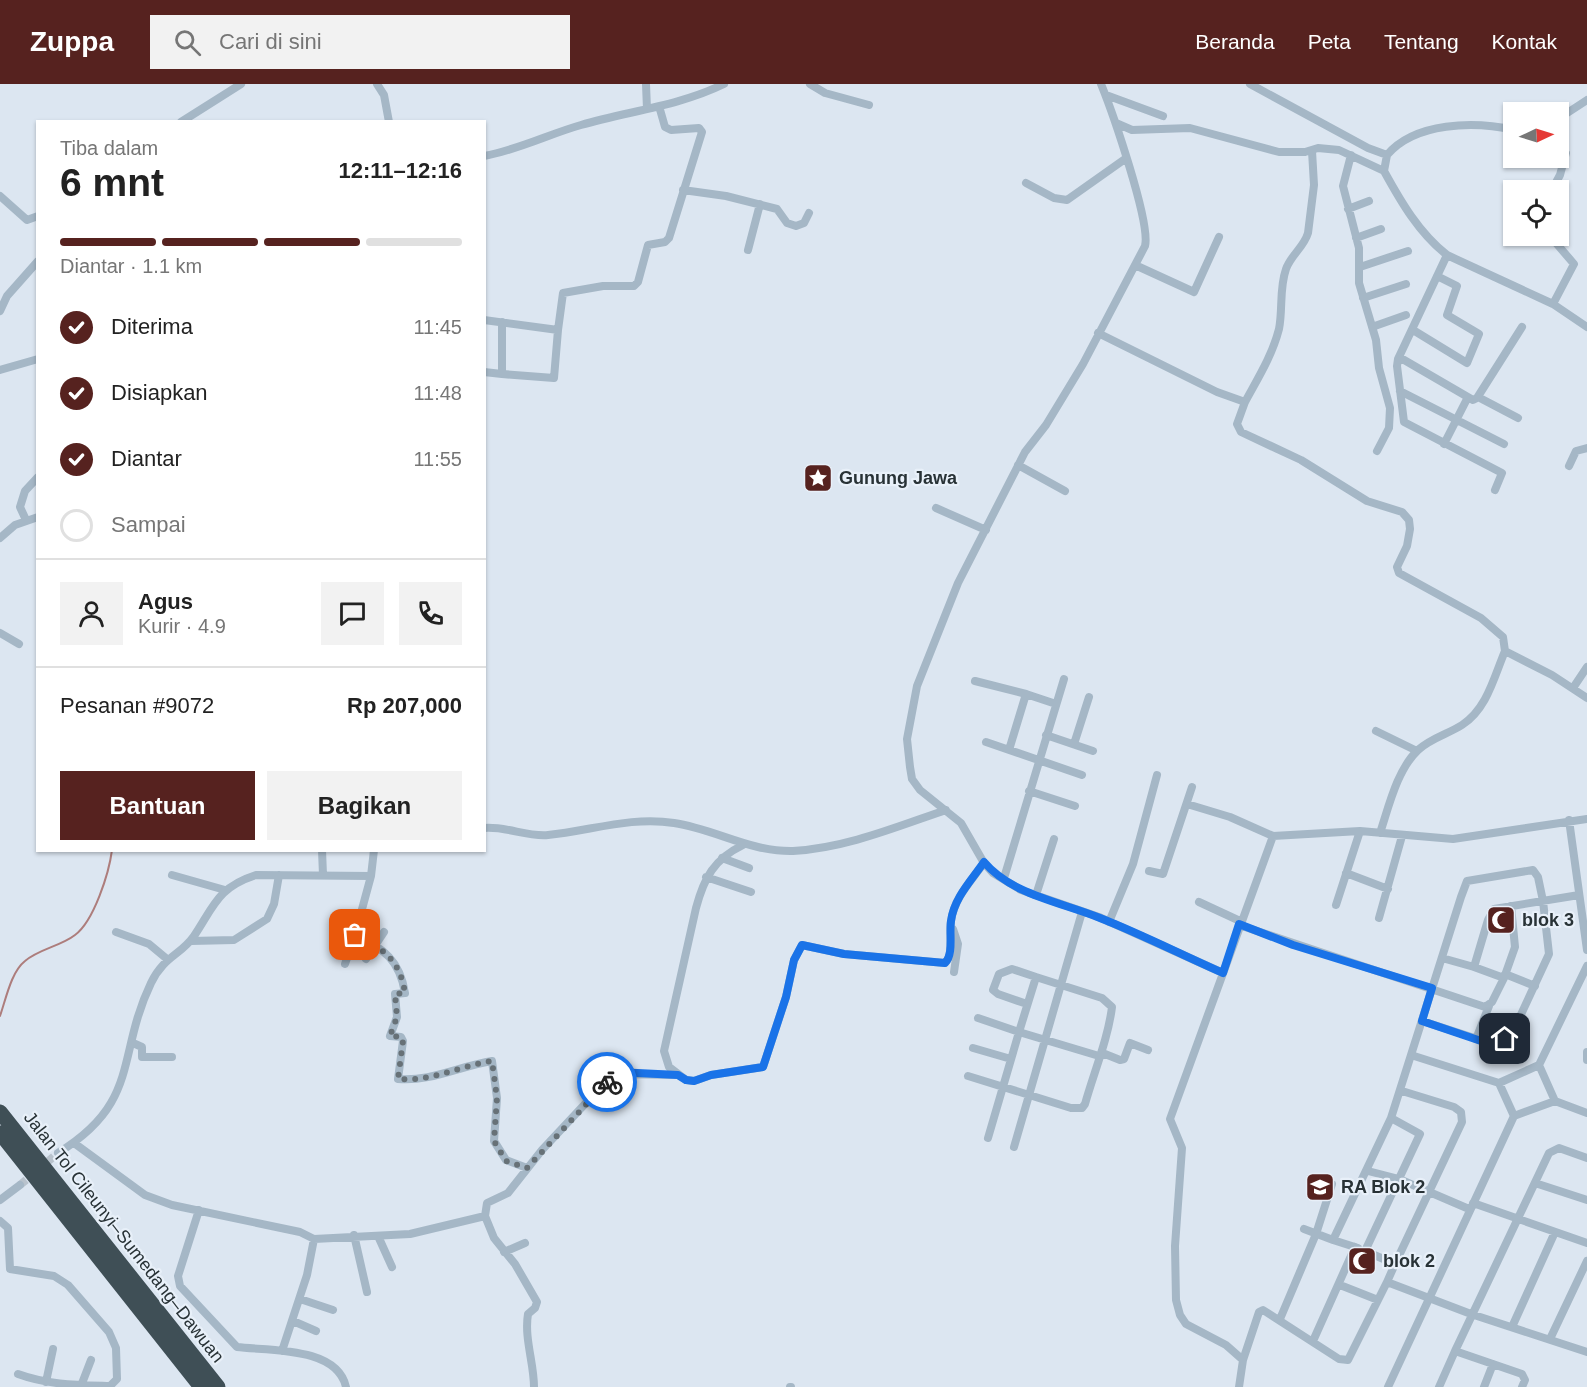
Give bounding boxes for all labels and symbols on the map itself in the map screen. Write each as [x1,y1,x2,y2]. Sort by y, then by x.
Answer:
north arrow [1503,102,1569,168]
place icon: Gunung Jawa [802,462,834,494]
place label: Gunung Jawa [839,468,958,488]
mosque icon: blok 3 [1485,904,1517,936]
pin [329,909,380,960]
place label: blok 3 [1522,910,1574,930]
pin [1479,1013,1530,1064]
courier [577,1052,637,1112]
street label: Jalan Tol Cileunyi–Sumedang–Dawuan [20,1108,228,1366]
school or university icon: RA Blok 2 [1304,1171,1336,1203]
place label: RA Blok 2 [1341,1177,1425,1197]
mosque icon: blok 2 [1346,1245,1378,1277]
place label: blok 2 [1383,1251,1435,1271]

